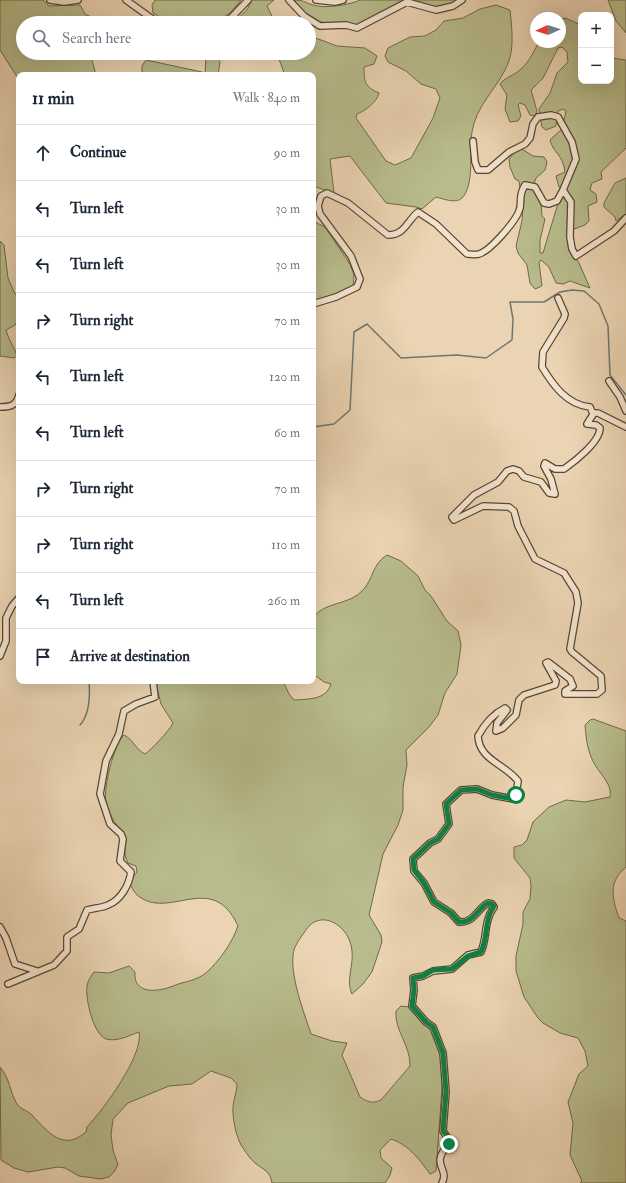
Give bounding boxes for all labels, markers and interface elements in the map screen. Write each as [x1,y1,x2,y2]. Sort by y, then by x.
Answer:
north arrow [530,12,566,48]
map controls [578,12,614,84]
button: + [578,12,614,48]
search box [16,16,316,60]
icon: search [30,27,52,49]
text: Search here [62,29,131,48]
button: − [578,48,614,84]
text: 11 min [32,88,74,109]
text: Walk · 840 m [232,90,300,106]
icon: ahead [32,142,54,164]
text: Continue [70,143,126,162]
text: 90 m [274,145,300,161]
icon: left [32,198,54,220]
text: Turn left [70,199,124,218]
text: 30 m [276,201,300,217]
icon: left [32,254,54,276]
text: Turn left [70,255,124,274]
text: 30 m [276,257,300,273]
icon: right [32,310,54,332]
text: Turn right [70,311,133,330]
text: 70 m [275,313,300,329]
icon: left [32,366,54,388]
text: Turn left [70,367,124,386]
text: 120 m [269,369,300,385]
icon: left [32,422,54,444]
text: Turn left [70,423,124,442]
text: 60 m [274,425,300,441]
icon: right [32,478,54,500]
text: Turn right [70,479,133,498]
text: 70 m [275,481,300,497]
icon: right [32,534,54,556]
text: Turn right [70,535,133,554]
text: 110 m [271,537,300,553]
icon: left [32,590,54,612]
text: Turn left [70,591,124,610]
text: 260 m [267,593,300,609]
icon: arrive [32,646,54,668]
text: Arrive at destination [70,647,190,666]
route start [507,786,525,804]
route end [440,1135,458,1153]

